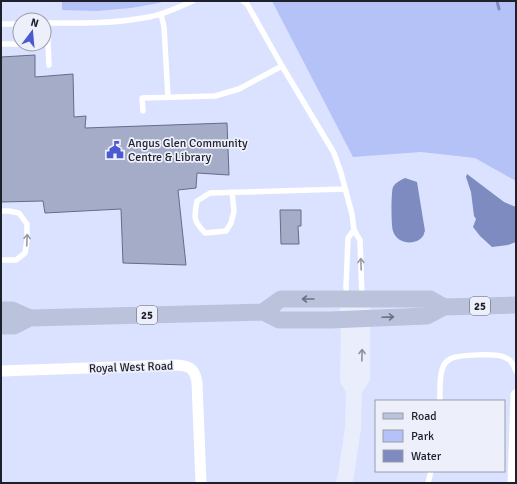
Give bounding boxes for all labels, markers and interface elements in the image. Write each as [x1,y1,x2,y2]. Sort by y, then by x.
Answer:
north arrow [12,12,52,52]
text: N [29,16,40,30]
place label: Angus Glen Community Centre & Library [128,136,248,165]
public building icon: Angus Glen Community Centre & Library [105,140,125,160]
one-way arrow [23,234,30,247]
one-way arrow [357,258,365,271]
one-way arrow [302,295,315,303]
road number: 25 [470,297,490,315]
road number: 25 [137,306,157,324]
one-way arrow [381,314,394,321]
one-way arrow [358,349,366,362]
street label: Royal West Road [89,359,173,376]
legend [375,400,505,472]
text: Road [411,409,437,424]
text: Park [411,429,434,444]
text: Water [411,449,442,464]

